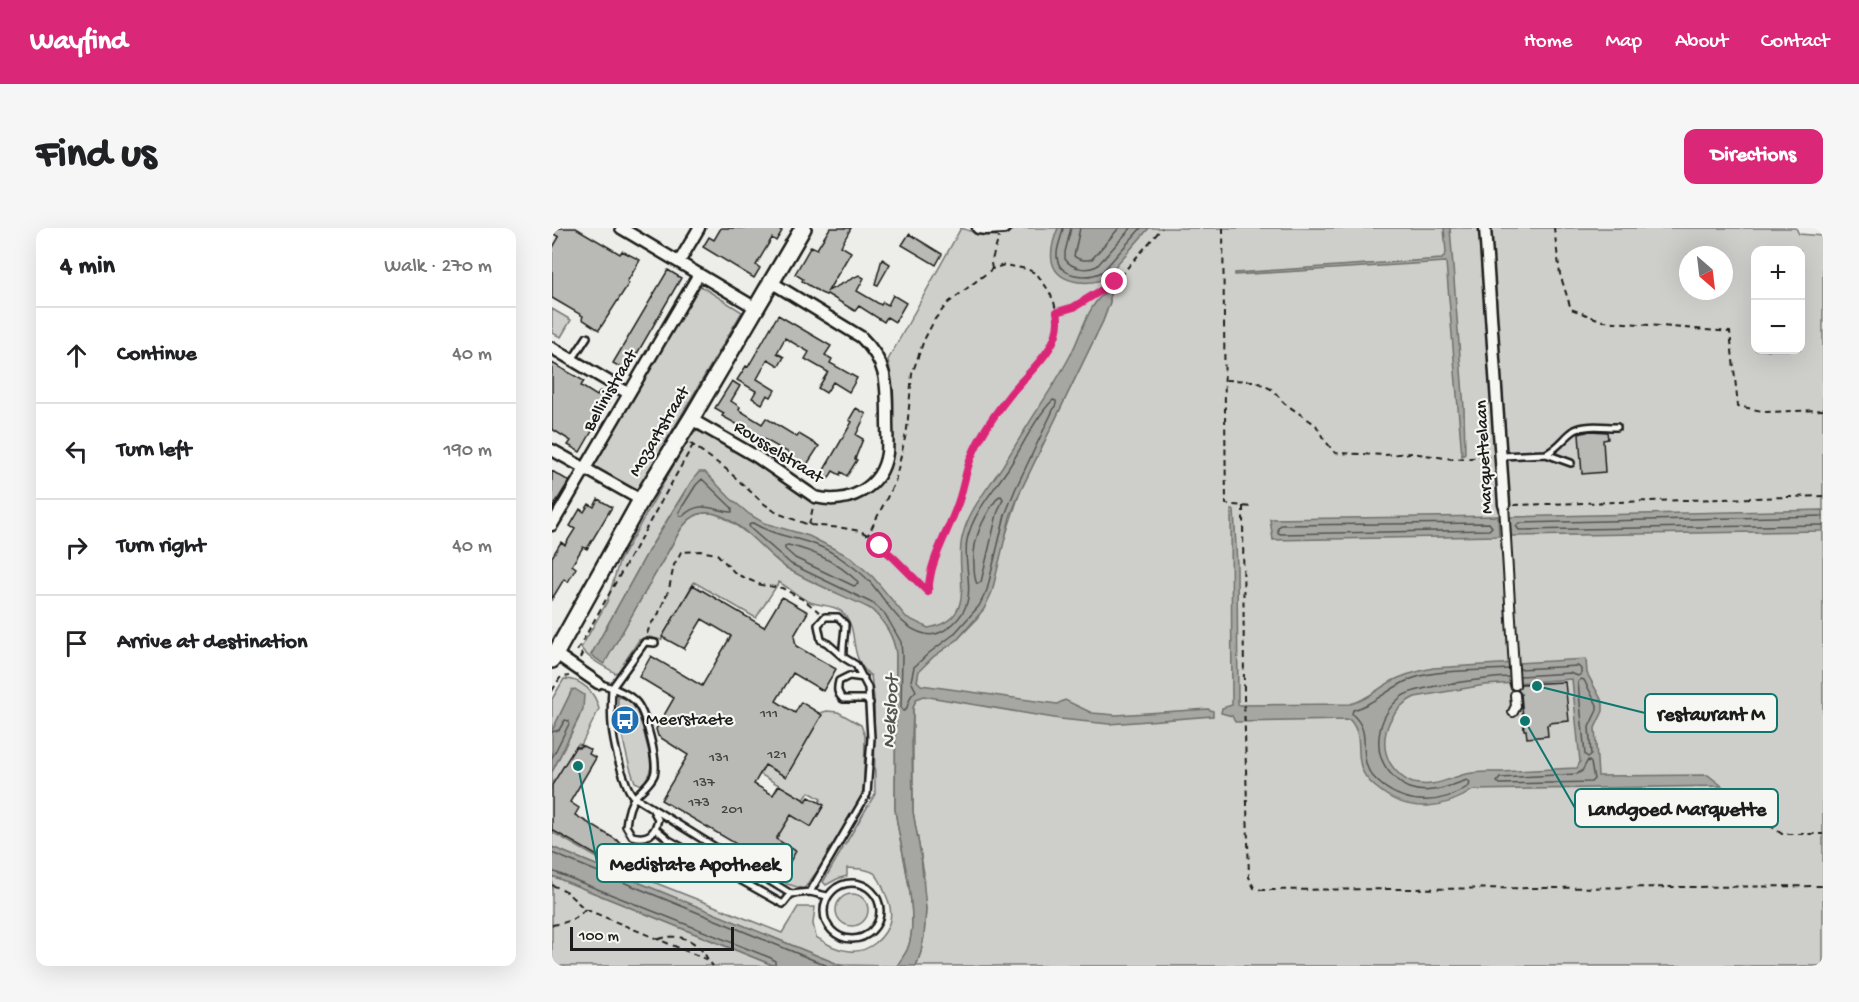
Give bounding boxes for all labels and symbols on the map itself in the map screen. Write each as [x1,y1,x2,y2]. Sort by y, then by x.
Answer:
north arrow [1679,246,1733,300]
route end [1101,268,1127,294]
street label: Bellinistraat [579,345,644,436]
street label: Mozartstraat [625,382,696,481]
street label: Marquettelaan [1472,399,1498,514]
street label: Rousselstraat [729,417,828,490]
route start [866,532,892,558]
water label: Neksloot [879,671,906,749]
callout: restaurant M [1645,694,1777,732]
bus stop icon: Meerstaete [609,704,641,736]
house number: 111 [759,705,778,723]
text: restaurant M [1656,705,1766,728]
place label: Meerstaete [646,710,734,731]
house number: 121 [766,746,787,764]
house number: 131 [708,749,729,767]
house number: 137 [692,774,716,792]
callout: Landgoed Marquette [1575,789,1778,827]
house number: 173 [687,794,710,812]
text: Landgoed Marquette [1588,800,1767,823]
house number: 201 [721,801,743,819]
callout: Medistate Apotheek [597,844,792,882]
text: Medistate Apotheek [610,855,782,878]
scale bar [570,924,734,952]

